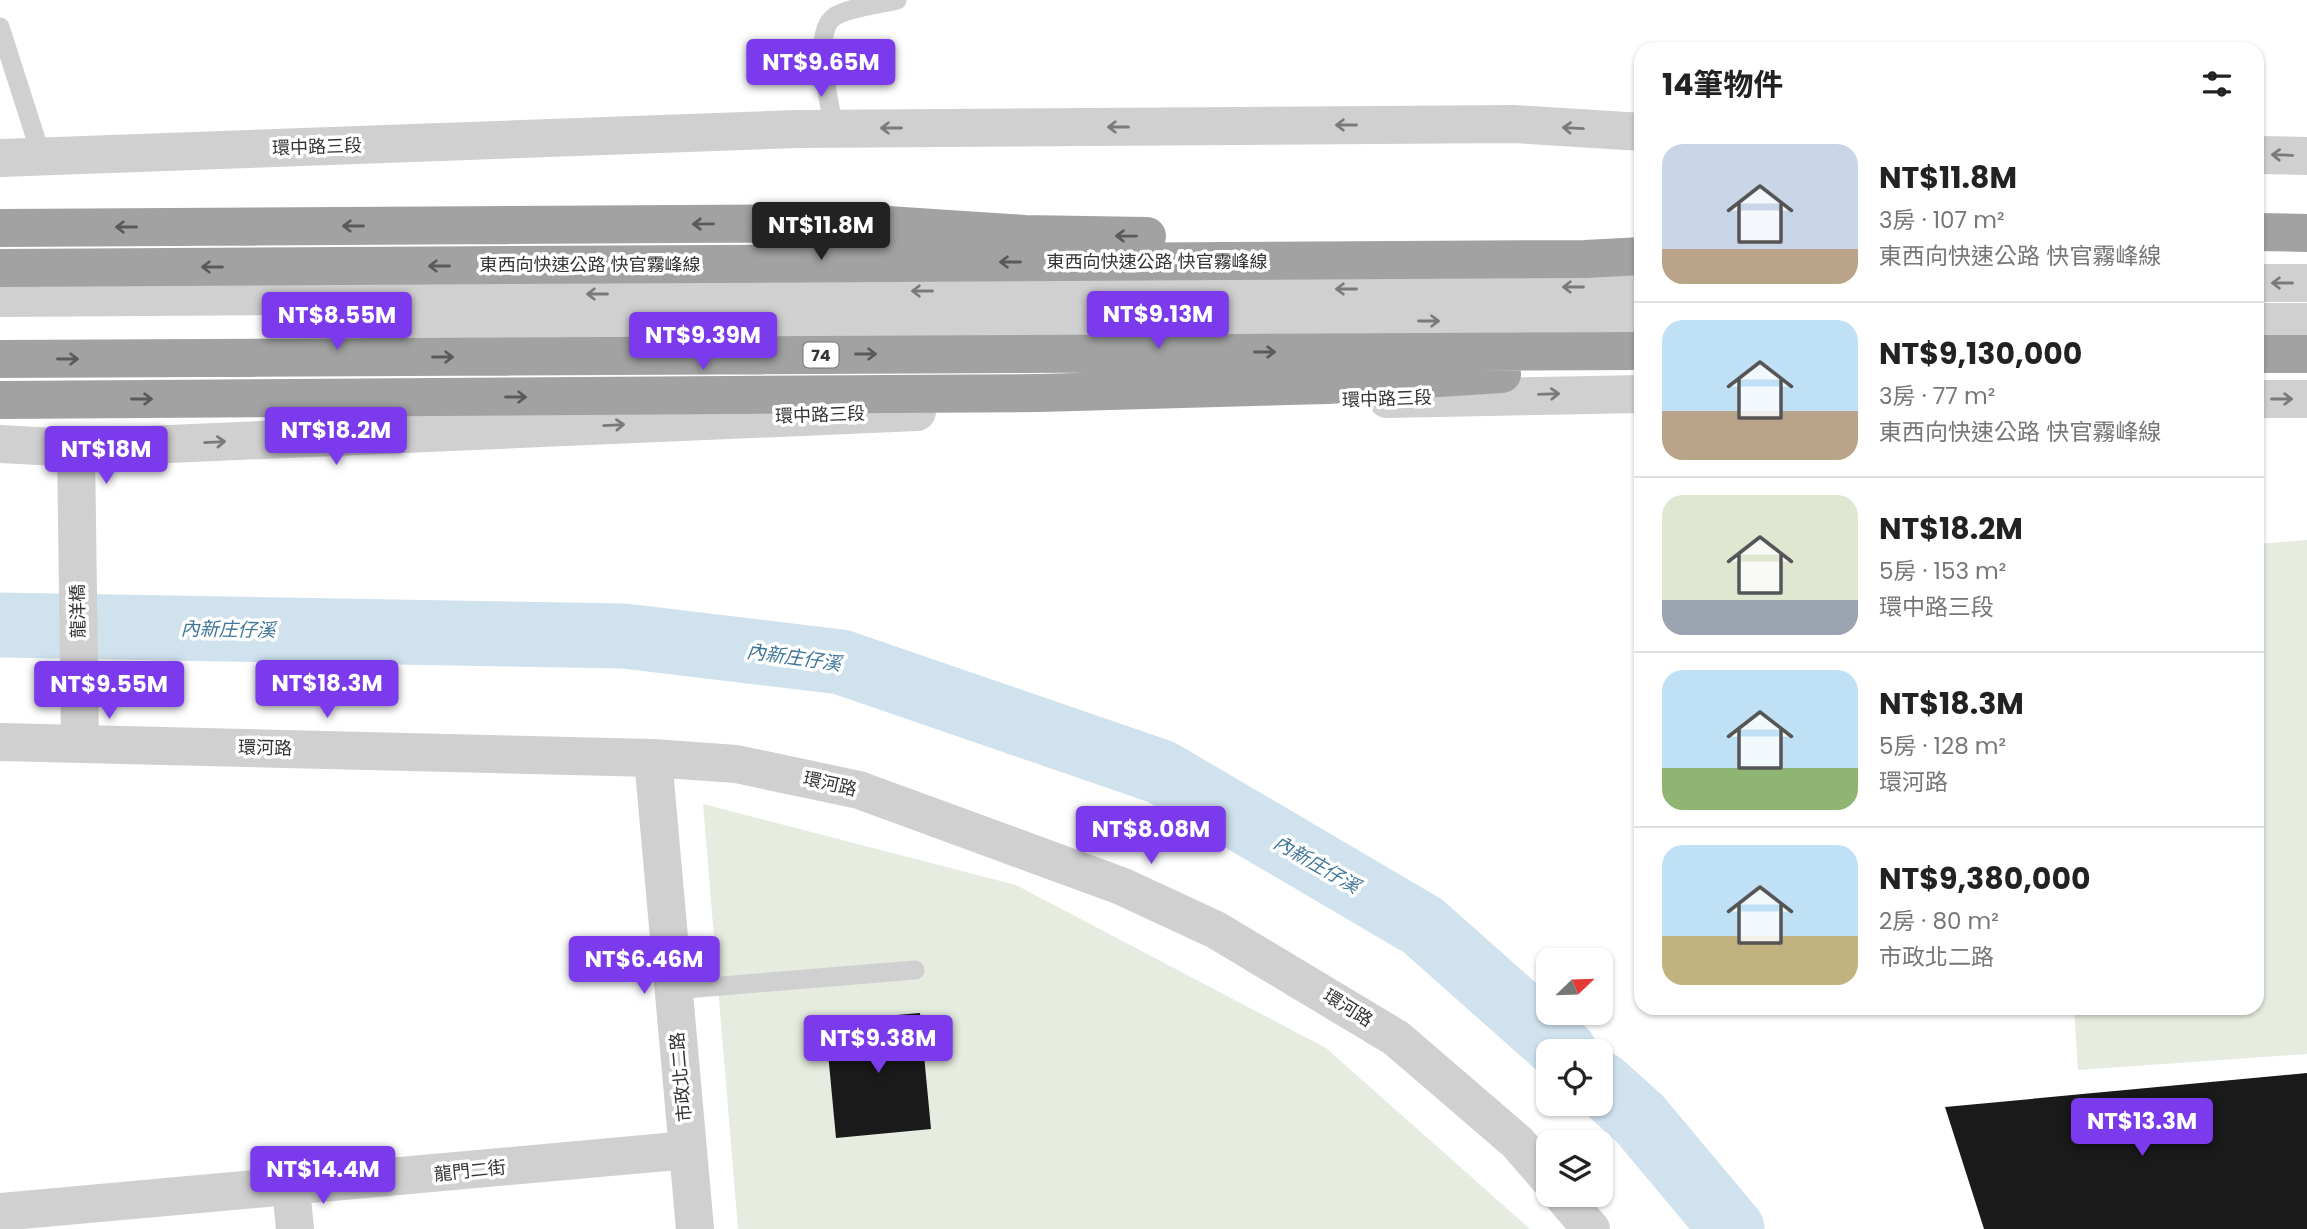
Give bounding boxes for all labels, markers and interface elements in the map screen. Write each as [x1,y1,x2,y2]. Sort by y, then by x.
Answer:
pin: NT$9.65M [749,40,893,99]
text: NT$9.65M [762,46,880,78]
text: 14筆物件 [1662,63,1784,106]
icon: filters [2198,65,2236,103]
one-way arrow [1335,118,1358,132]
one-way arrow [1107,120,1130,133]
one-way arrow [880,121,903,135]
one-way arrow [1562,121,1585,134]
street label: 環中路三段 [272,132,362,161]
one-way arrow [2271,148,2294,162]
text: NT$11.8M [1879,156,2017,199]
icon: home [1718,172,1802,256]
pin: NT$11.8M [749,202,893,262]
text: 3房 · 107 m² [1879,204,2005,236]
text: NT$11.8M [768,209,874,241]
one-way arrow [692,217,715,231]
one-way arrow [342,220,365,233]
one-way arrow [114,221,137,234]
one-way arrow [1115,229,1138,242]
text: 東西向快速公路 快官霧峰線 [1879,240,2161,272]
street label: 東西向快速公路 快官霧峰線 [1047,249,1267,274]
street label: 東西向快速公路 快官霧峰線 [480,252,700,277]
one-way arrow [999,256,1022,269]
one-way arrow [428,259,451,273]
one-way arrow [201,260,224,274]
one-way arrow [2271,276,2294,290]
one-way arrow [1562,280,1585,294]
one-way arrow [1335,282,1358,296]
one-way arrow [911,284,934,298]
one-way arrow [586,287,609,301]
pin: NT$8.55M [265,292,409,352]
pin: NT$9.13M [1086,292,1230,351]
text: NT$9.13M [1103,298,1213,330]
text: NT$8.55M [278,299,396,331]
pin: NT$9.39M [631,312,775,372]
one-way arrow [1417,314,1440,328]
text: NT$9.39M [645,319,761,351]
text: NT$9,130,000 [1879,332,2082,375]
road number: 74 [804,342,838,368]
one-way arrow [1253,345,1276,359]
one-way arrow [854,348,877,361]
icon: home [1718,348,1802,432]
one-way arrow [431,350,454,364]
one-way arrow [56,352,79,366]
text: 3房 · 77 m² [1879,380,1995,412]
street label: 環中路三段 [1342,384,1432,413]
one-way arrow [1537,387,1560,401]
one-way arrow [504,390,527,404]
one-way arrow [130,392,153,406]
one-way arrow [2270,392,2293,406]
street label: 環中路三段 [775,400,865,429]
pin: NT$18.2M [264,407,408,467]
text: NT$18.2M [281,414,391,446]
text: 東西向快速公路 快官霧峰線 [1879,416,2161,448]
one-way arrow [602,418,625,431]
pin: NT$18M [49,426,163,486]
text: NT$18M [61,433,151,465]
one-way arrow [203,436,226,449]
text: NT$18.2M [1879,507,2023,550]
icon: home [1718,523,1802,607]
text: 5房 · 153 m² [1879,555,2006,587]
street label: 龍洋橋 [65,584,90,638]
text: 環中路三段 [1879,591,1994,623]
water label: 內新庄仔溪 [180,615,279,644]
water label: 內新庄仔溪 [745,638,846,678]
pin: NT$18.3M [255,660,399,720]
pin: NT$9.55M [37,662,181,721]
text: NT$18.3M [271,667,383,699]
text: NT$9.55M [50,668,168,700]
text: NT$18.3M [1879,682,2024,725]
icon: home [1718,698,1802,782]
text: 5房 · 128 m² [1879,730,2006,762]
street label: 環河路 [238,735,292,760]
street label: 環河路 [801,765,859,802]
text: 環河路 [1879,766,1948,798]
pin: NT$8.08M [1079,806,1223,866]
text: NT$8.08M [1092,813,1210,845]
water label: 內新庄仔溪 [1269,829,1367,901]
text: NT$9,380,000 [1879,857,2091,900]
icon: home [1718,873,1802,957]
text: 2房 · 80 m² [1879,905,1999,937]
pin: NT$6.46M [572,936,716,996]
text: 市政北二路 [1879,941,1994,973]
text: NT$6.46M [585,943,703,975]
north arrow [1536,948,1614,1026]
map controls [1536,948,1613,1207]
street label: 環河路 [1319,983,1378,1032]
pin: NT$9.38M [806,1016,950,1075]
text: NT$9.38M [820,1022,936,1054]
street label: 市政北二路 [664,1031,697,1123]
button: locate [1536,1039,1613,1116]
pin: NT$13.3M [2070,1098,2214,1158]
text: NT$13.3M [2087,1105,2197,1137]
button: layers [1536,1130,1613,1207]
pin: NT$14.4M [251,1146,395,1206]
text: NT$14.4M [266,1153,380,1185]
street label: 龍門二街 [433,1154,507,1187]

